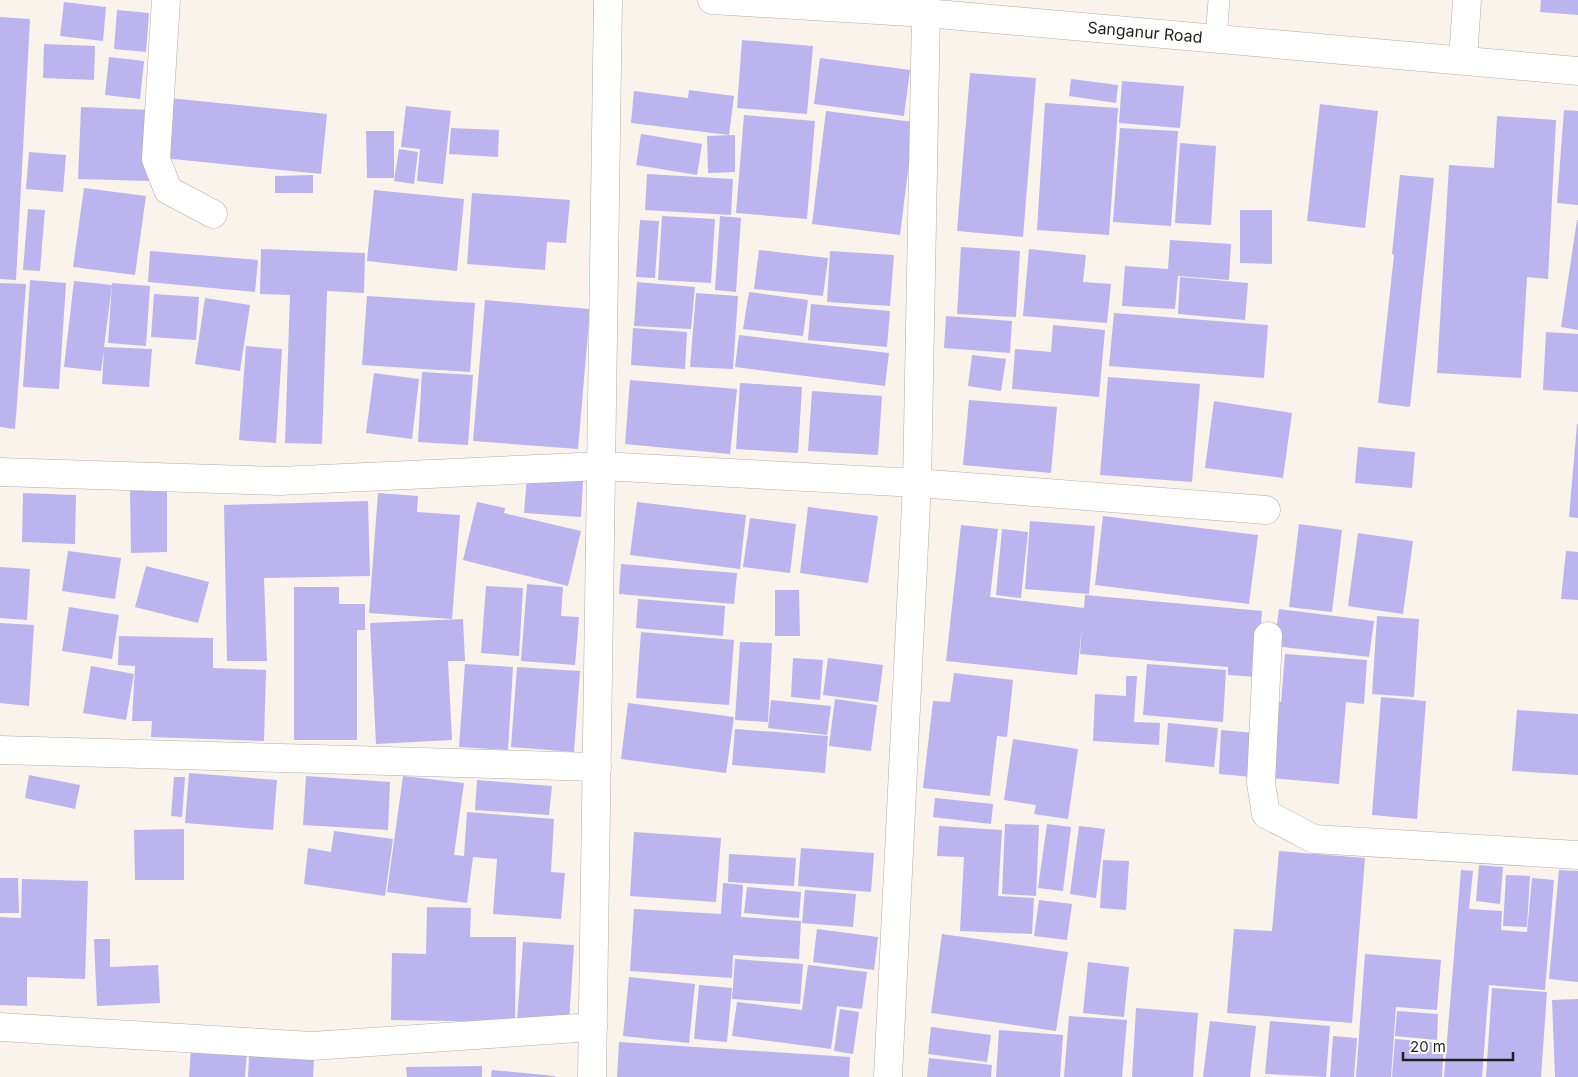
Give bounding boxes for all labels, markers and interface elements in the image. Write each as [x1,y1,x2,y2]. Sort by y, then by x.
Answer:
street label: Sanganur Road [1087,17,1203,47]
scale bar [1403,1030,1513,1062]
text: 20 m [1410,1037,1446,1056]

